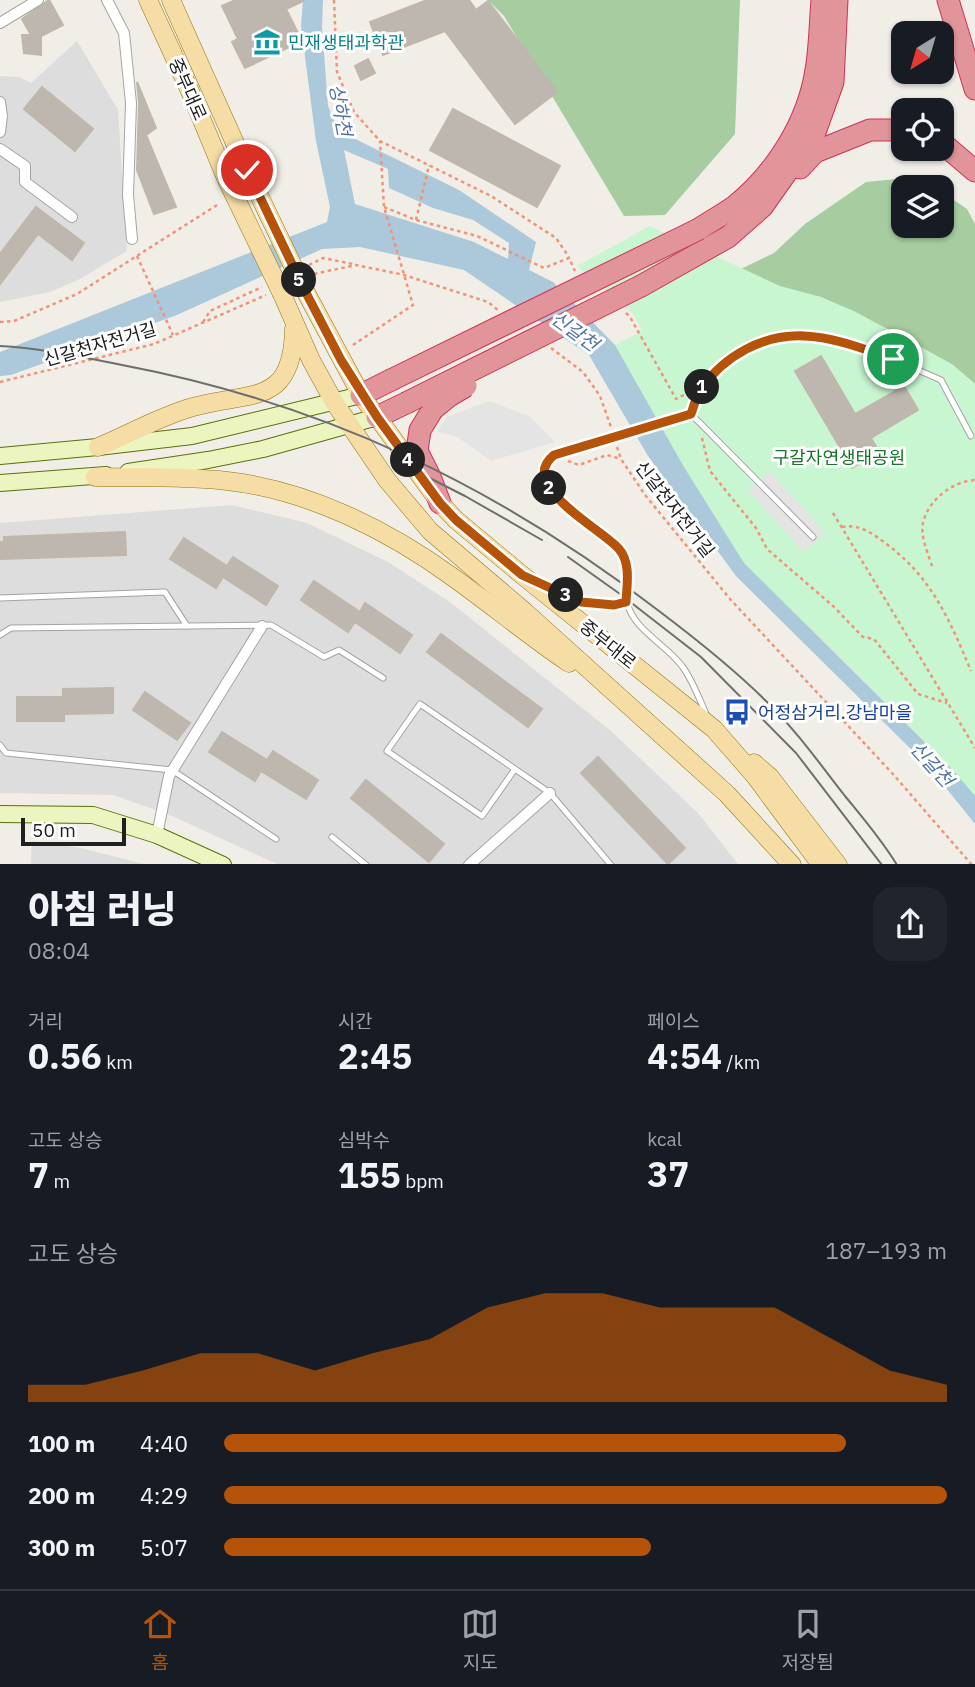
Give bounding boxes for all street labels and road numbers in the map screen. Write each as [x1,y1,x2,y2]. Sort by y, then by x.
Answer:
street label: 중부대로 [164,54,212,124]
street label: 신갈천자전거길 [41,317,159,371]
street label: 신갈천자전거길 [630,456,720,562]
street label: 중부대로 [575,614,641,674]

